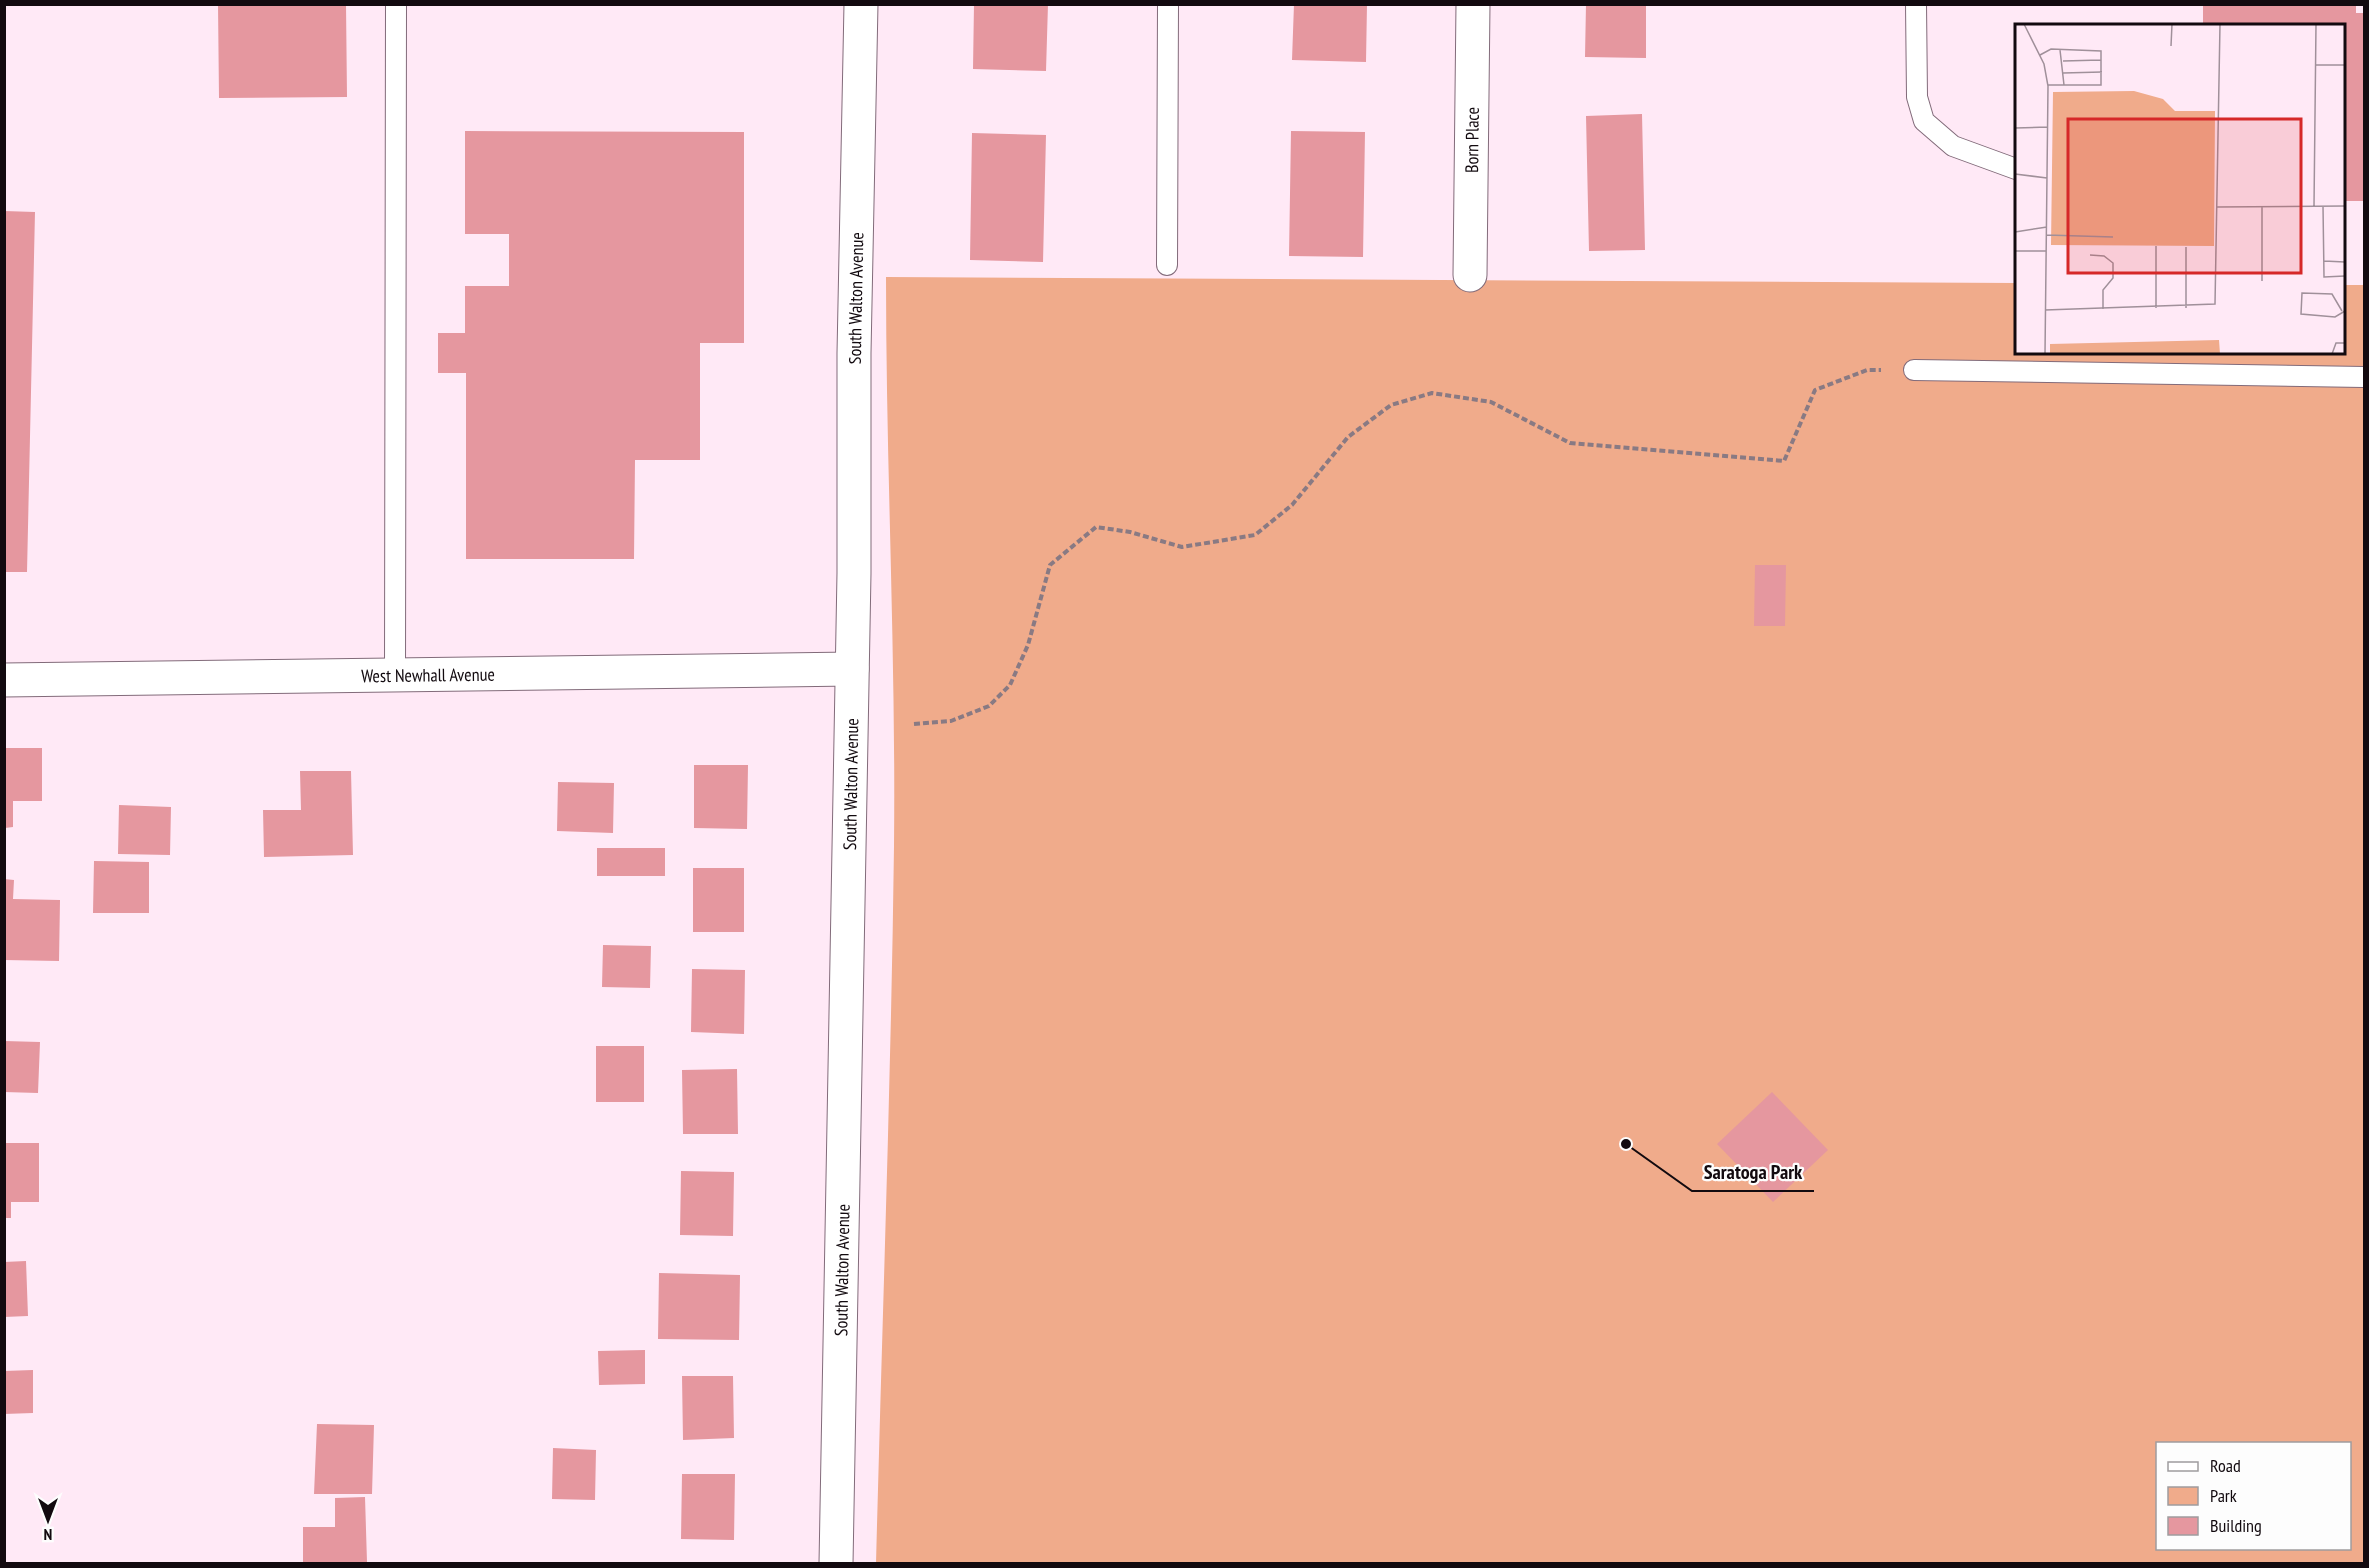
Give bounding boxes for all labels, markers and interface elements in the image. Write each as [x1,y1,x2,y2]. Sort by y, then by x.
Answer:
inset map [2015,24,2345,354]
street label: Born Place [1460,107,1483,173]
street label: South Walton Avenue [842,232,868,364]
street label: West Newhall Avenue [361,662,495,687]
street label: South Walton Avenue [837,718,863,850]
callout: Saratoga Park [1692,1153,1814,1191]
text: Saratoga Park [1704,1159,1803,1185]
street label: South Walton Avenue [829,1204,854,1336]
legend [2156,1442,2351,1550]
text: Road [2210,1454,2241,1477]
text: Park [2210,1484,2237,1507]
north arrow [18,1490,78,1550]
text: Building [2210,1514,2262,1537]
text: N [44,1525,52,1545]

